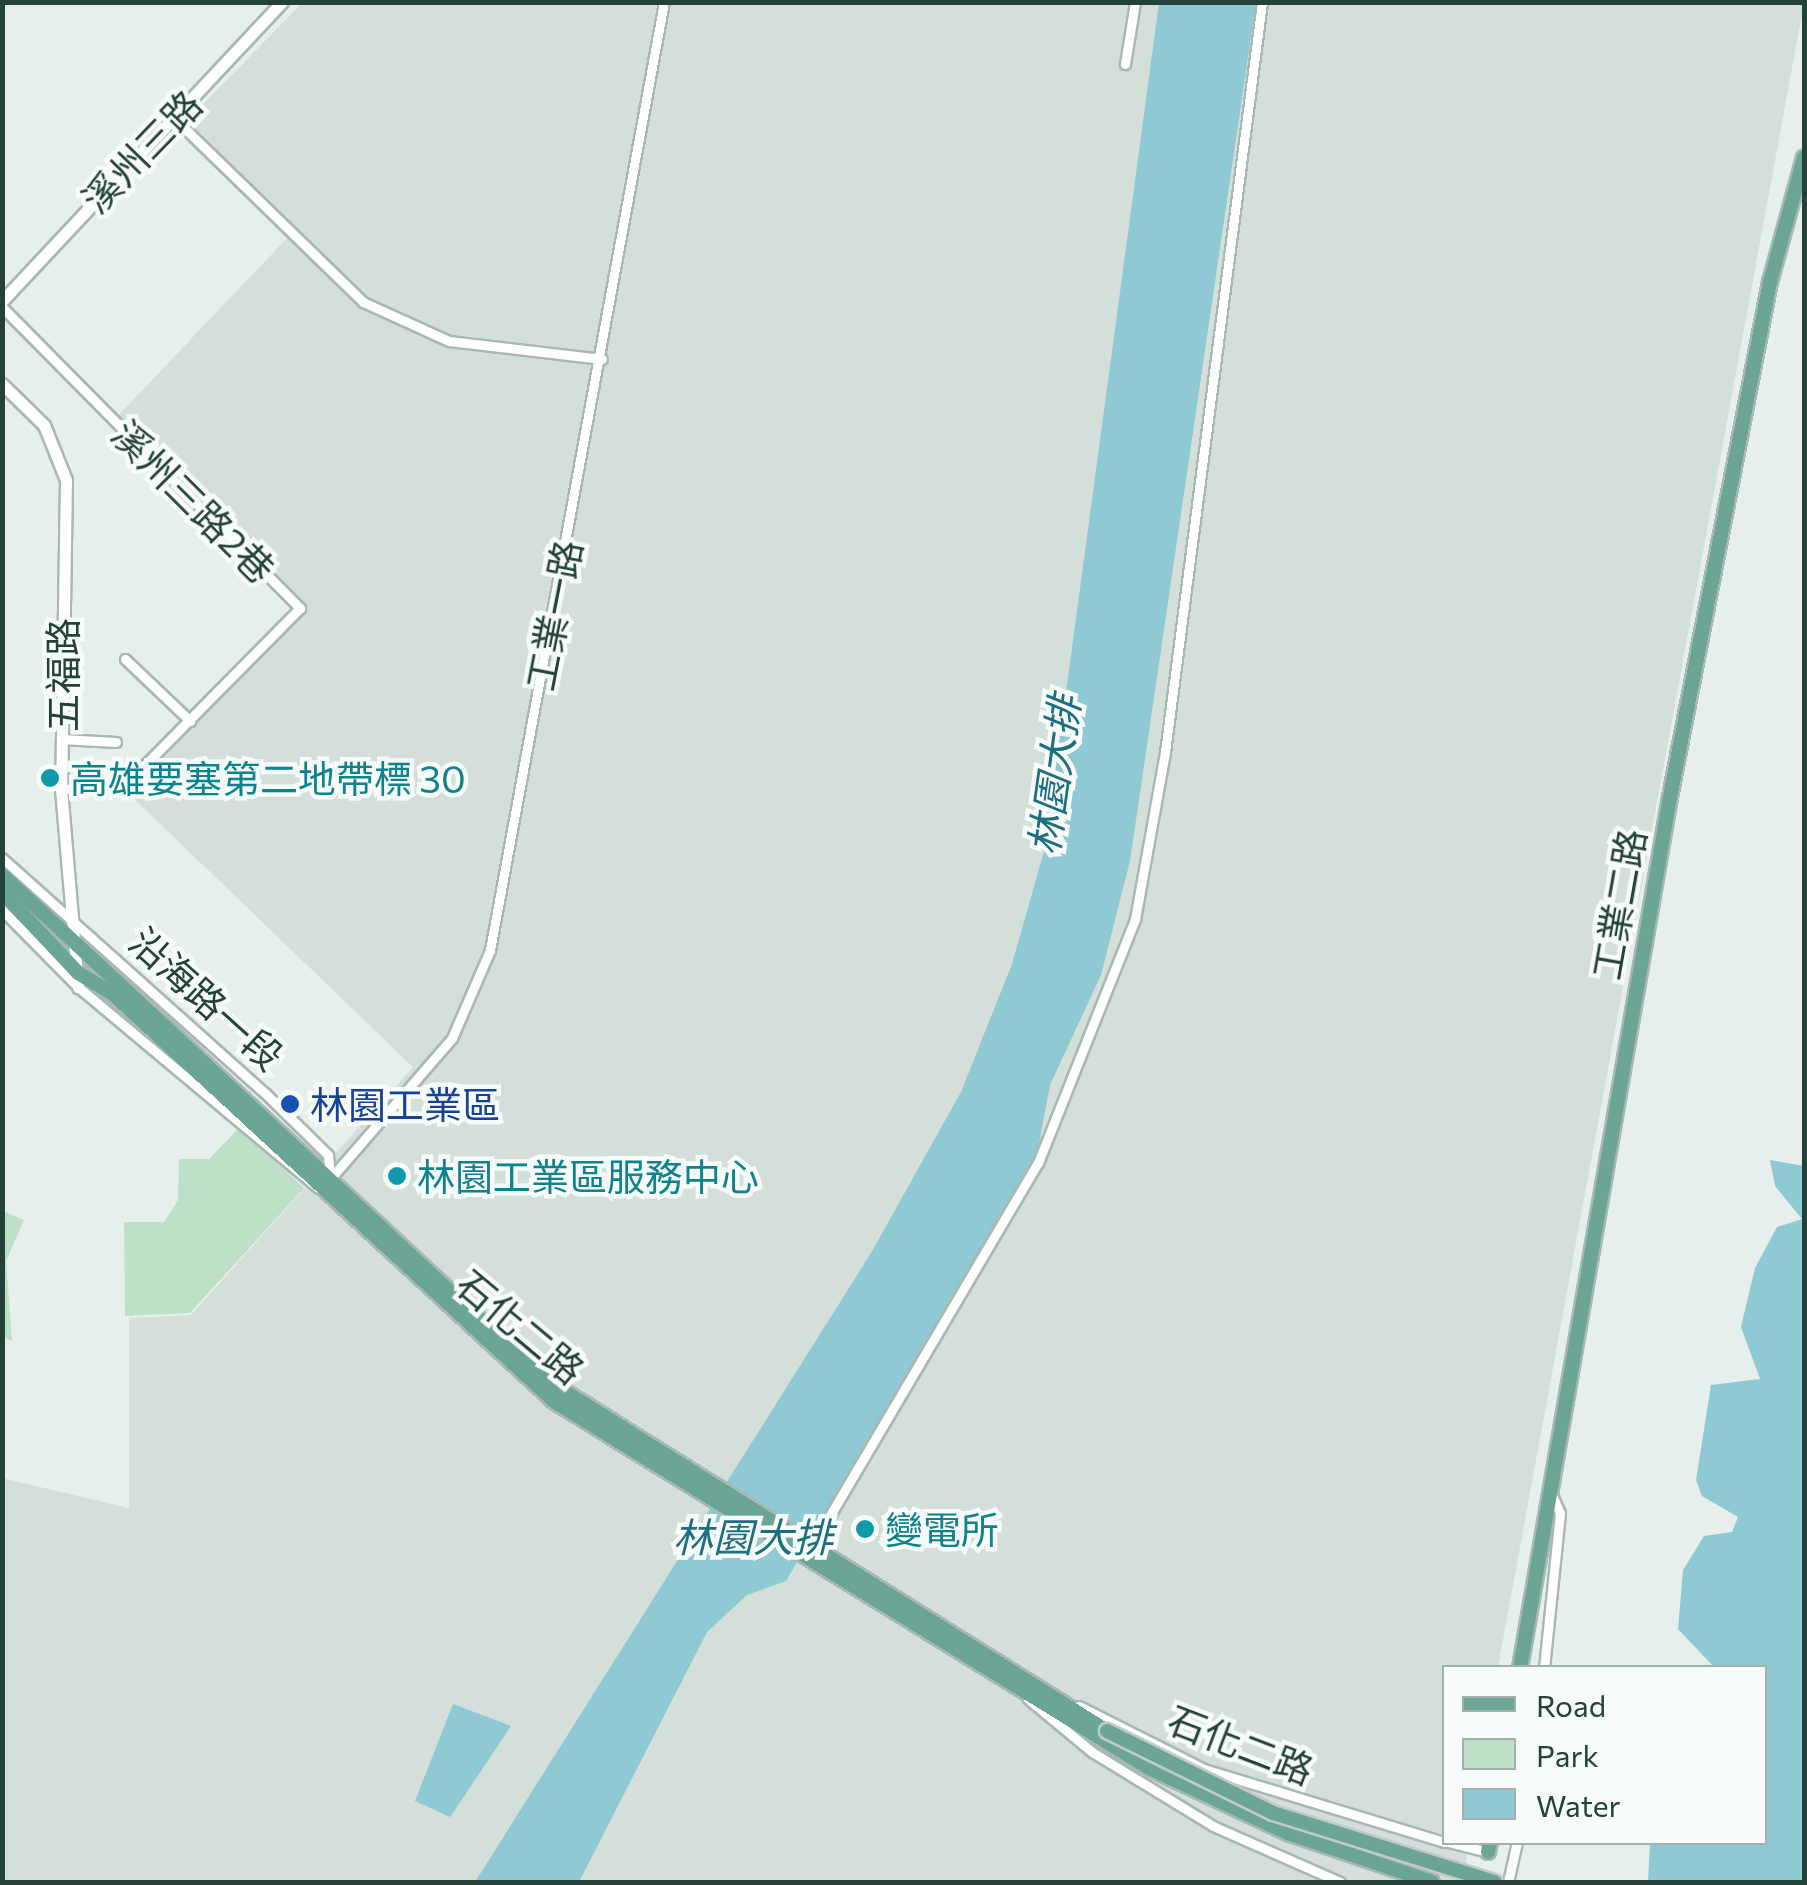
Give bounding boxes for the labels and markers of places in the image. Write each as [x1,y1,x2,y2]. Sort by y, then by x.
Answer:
place label: 高雄要塞第二地帶標 30 [70,755,466,801]
marker: 高雄要塞第二地帶標 30 [39,767,61,789]
place label: 林園工業區 [310,1081,500,1127]
marker: 林園工業區 [279,1093,301,1115]
place label: 林園工業區服務中心 [417,1153,759,1199]
marker: 林園工業區服務中心 [386,1165,408,1187]
place label: 變電所 [885,1506,999,1552]
marker: 變電所 [854,1518,876,1540]

